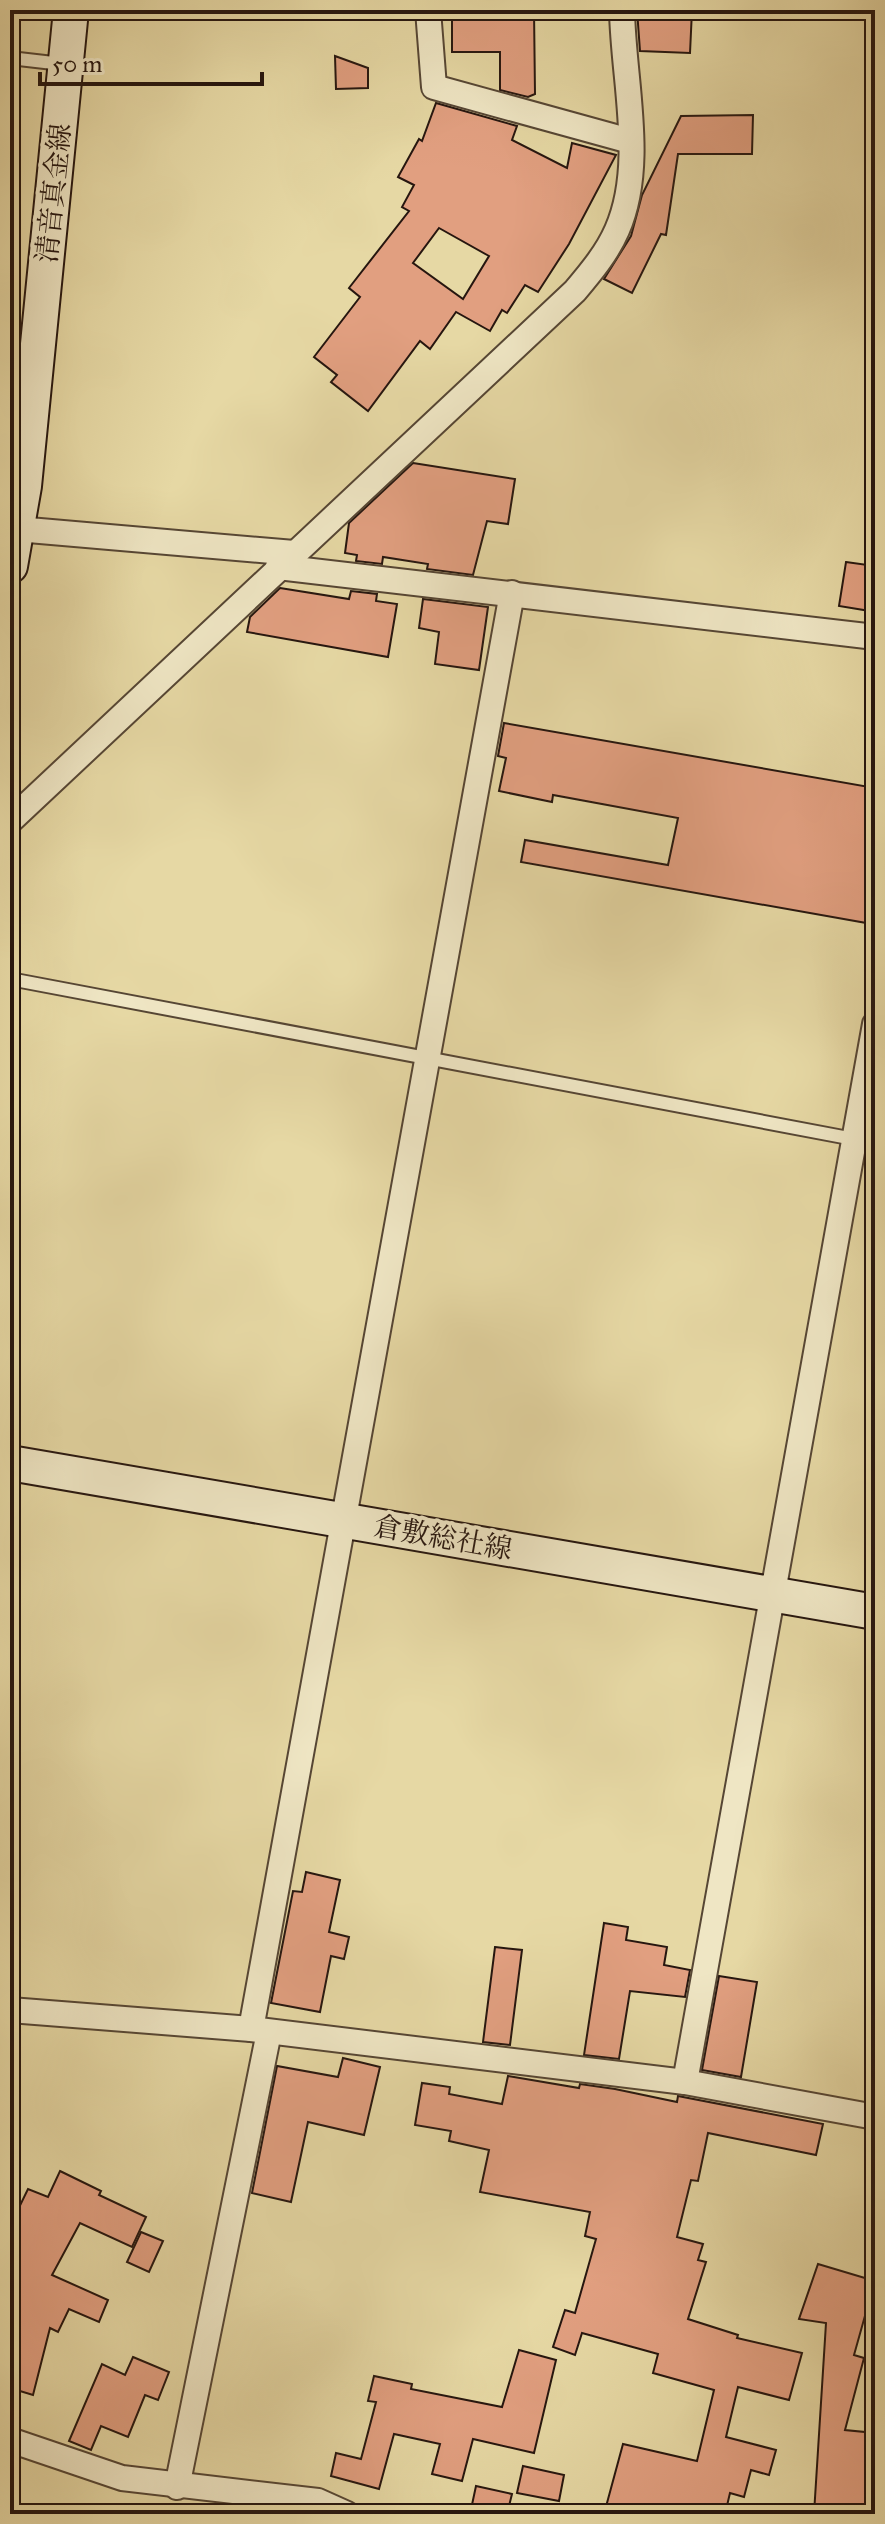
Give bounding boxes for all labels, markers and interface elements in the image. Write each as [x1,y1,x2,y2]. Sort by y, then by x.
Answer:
scale bar [40,36,262,86]
text: 50 m [52,49,102,79]
street label: 清音真金線 [29,122,78,265]
street label: 倉敷総社線 [371,1508,515,1567]

